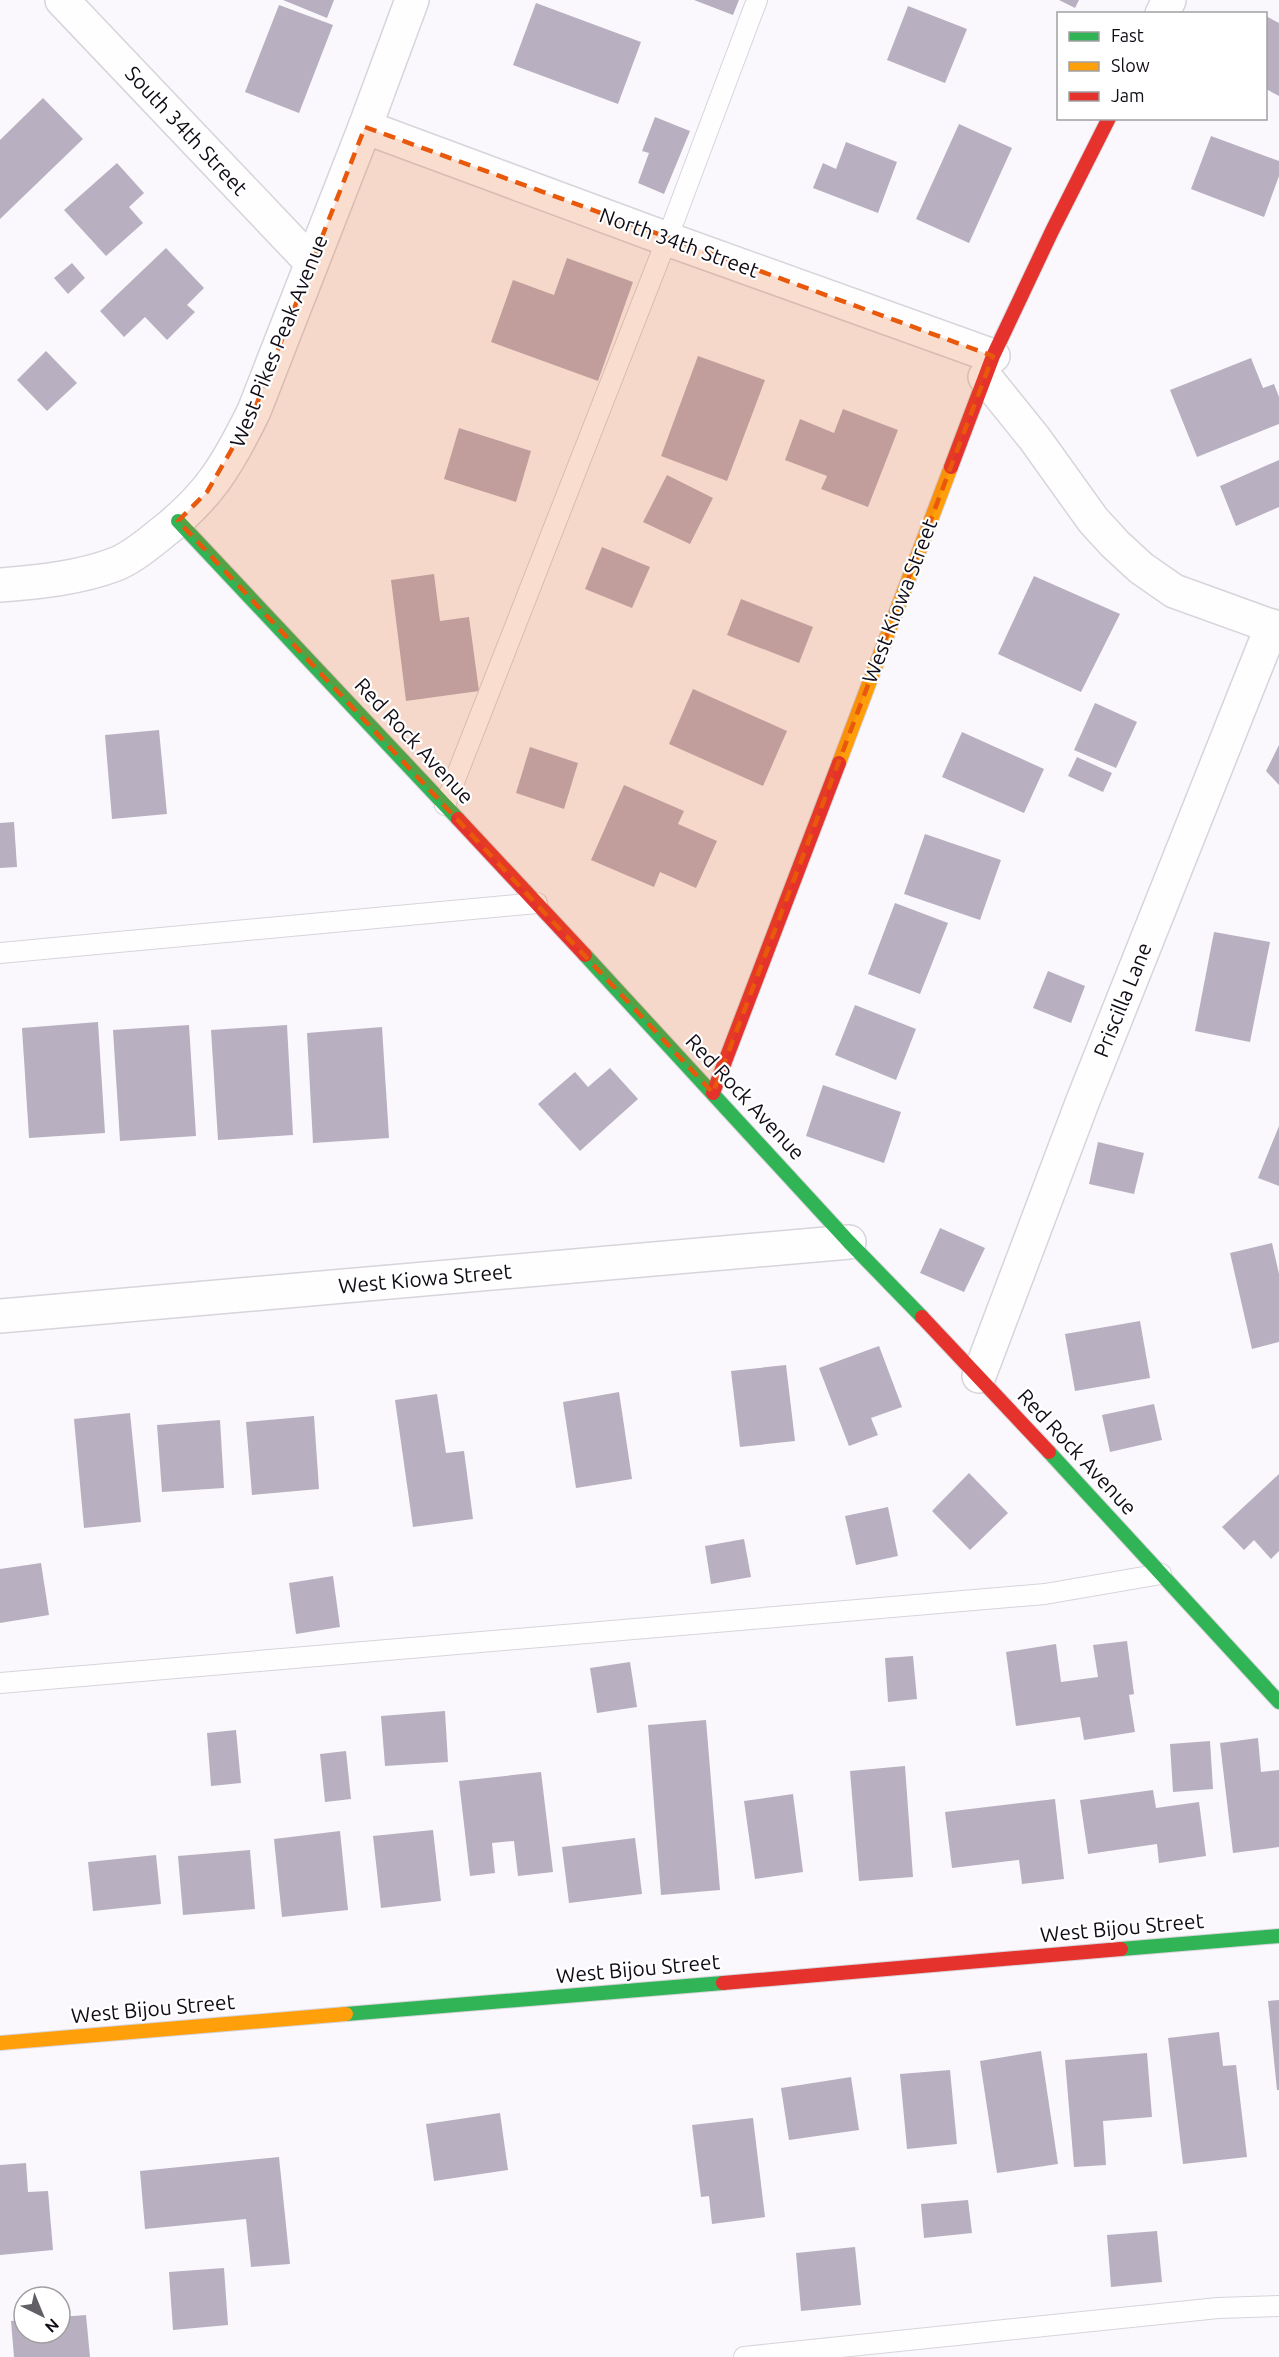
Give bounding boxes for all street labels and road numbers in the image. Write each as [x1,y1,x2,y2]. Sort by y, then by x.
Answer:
street label: South 34th Street [121,61,253,200]
street label: North 34th Street [596,202,762,282]
street label: West Pikes Peak Avenue [224,231,332,450]
street label: West Kiowa Street [857,515,941,686]
street label: Red Rock Avenue [350,673,479,808]
street label: Priscilla Lane [1088,939,1156,1060]
street label: Red Rock Avenue [681,1029,810,1164]
street label: West Kiowa Street [337,1258,513,1298]
street label: Red Rock Avenue [1013,1384,1142,1519]
street label: West Bijou Street [1039,1908,1205,1946]
street label: West Bijou Street [555,1949,721,1987]
street label: West Bijou Street [70,1989,236,2027]

